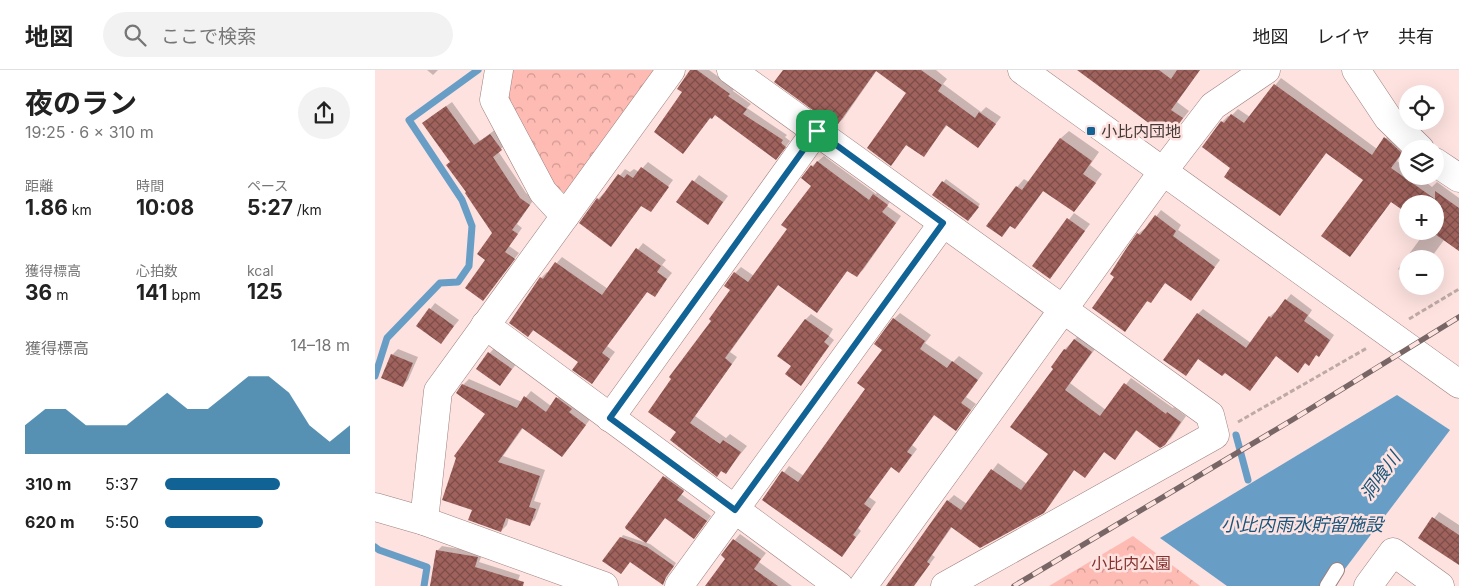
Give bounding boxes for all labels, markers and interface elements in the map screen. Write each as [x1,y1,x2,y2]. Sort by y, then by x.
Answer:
search box [103,12,453,57]
icon: search [121,21,149,49]
text: 地図 [25,22,73,51]
text: ここで検索 [161,25,256,48]
text: 地図 [1253,26,1289,47]
text: レイヤ [1317,26,1370,47]
text: 共有 [1398,26,1434,47]
map controls [1399,85,1444,295]
button: locate [1399,85,1444,130]
text: 夜のラン [25,86,137,120]
button: share [298,87,350,139]
pin [796,110,838,152]
icon: arrive [803,117,831,145]
place label: 小比内団地 [1101,121,1181,141]
text: 19:25 · 6 × 310 m [25,122,154,142]
marker: 小比内団地 [1085,125,1097,137]
button: layers [1399,140,1444,185]
text: 距離 [25,177,53,194]
text: 時間 [136,177,164,194]
text: ペース [247,177,288,194]
text: 1.86 [25,195,68,220]
text: 10:08 [136,195,194,220]
text: 5:27 [247,195,293,220]
button: + [1399,195,1444,240]
text: km [68,201,92,218]
text: /km [293,201,322,218]
button: − [1399,250,1444,295]
text: 獲得標高 [25,262,81,279]
text: 心拍数 [136,262,178,279]
text: kcal [247,262,274,279]
text: 125 [247,279,283,304]
text: 36 [25,280,52,305]
text: 141 [136,280,168,305]
text: m [52,286,68,303]
text: bpm [168,286,201,303]
text: 14–18 m [290,335,350,355]
text: 獲得標高 [25,338,89,358]
water label: 洞喰川 [1356,446,1406,504]
text: 310 m [25,474,71,494]
text: 5:37 [105,474,138,494]
text: 620 m [25,512,75,532]
text: 5:50 [105,512,139,532]
water label: 小比内雨水貯留施設 [1221,514,1386,535]
park label: 小比内公園 [1091,553,1171,573]

